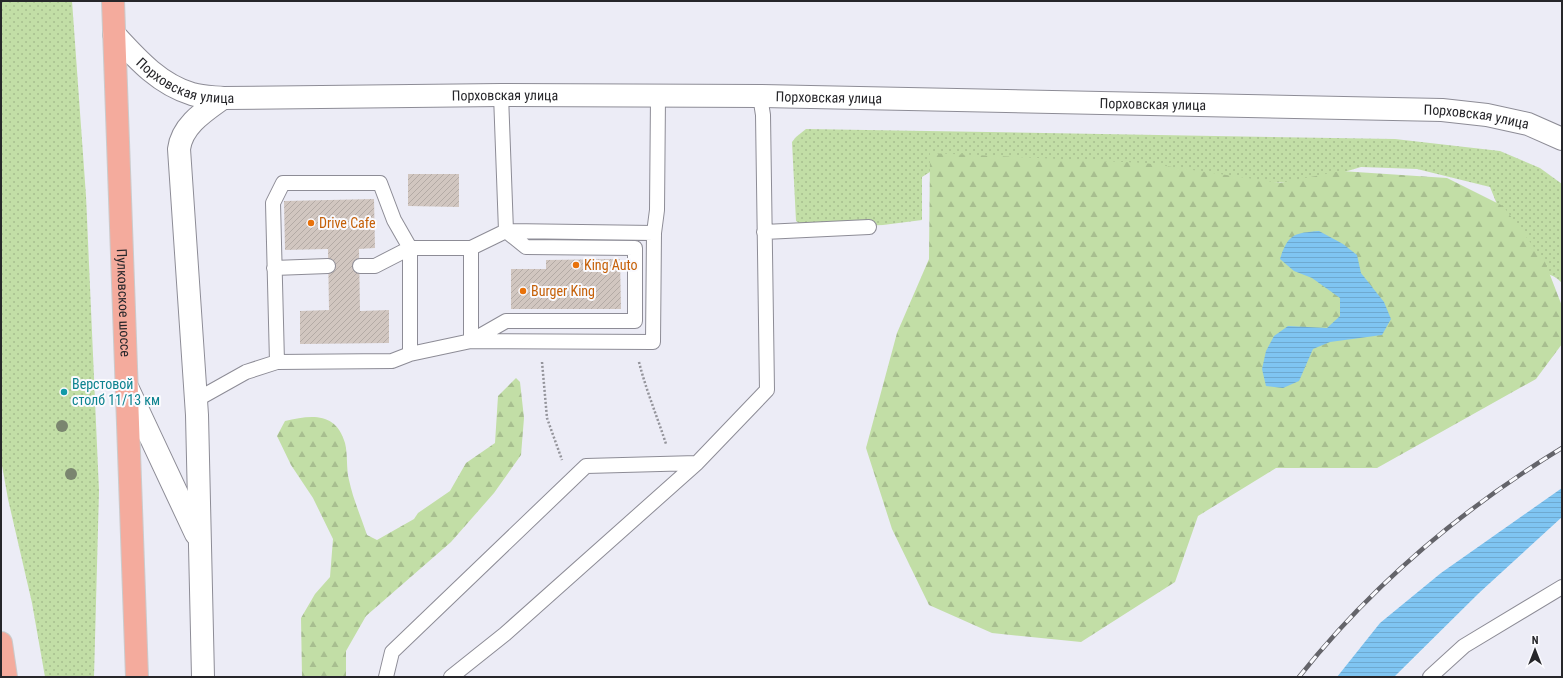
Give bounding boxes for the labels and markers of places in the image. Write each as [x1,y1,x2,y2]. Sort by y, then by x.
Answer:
place label: Drive Cafe [319,215,376,231]
marker: Drive Cafe [306,218,316,228]
place label: King Auto [584,257,638,273]
marker: King Auto [571,260,581,270]
place label: Burger King [531,283,595,299]
marker: Burger King [518,286,528,296]
place label: Верстовой столб 11/13 км [72,376,160,408]
marker: Верстовой столб 11/13 км [59,387,69,397]

